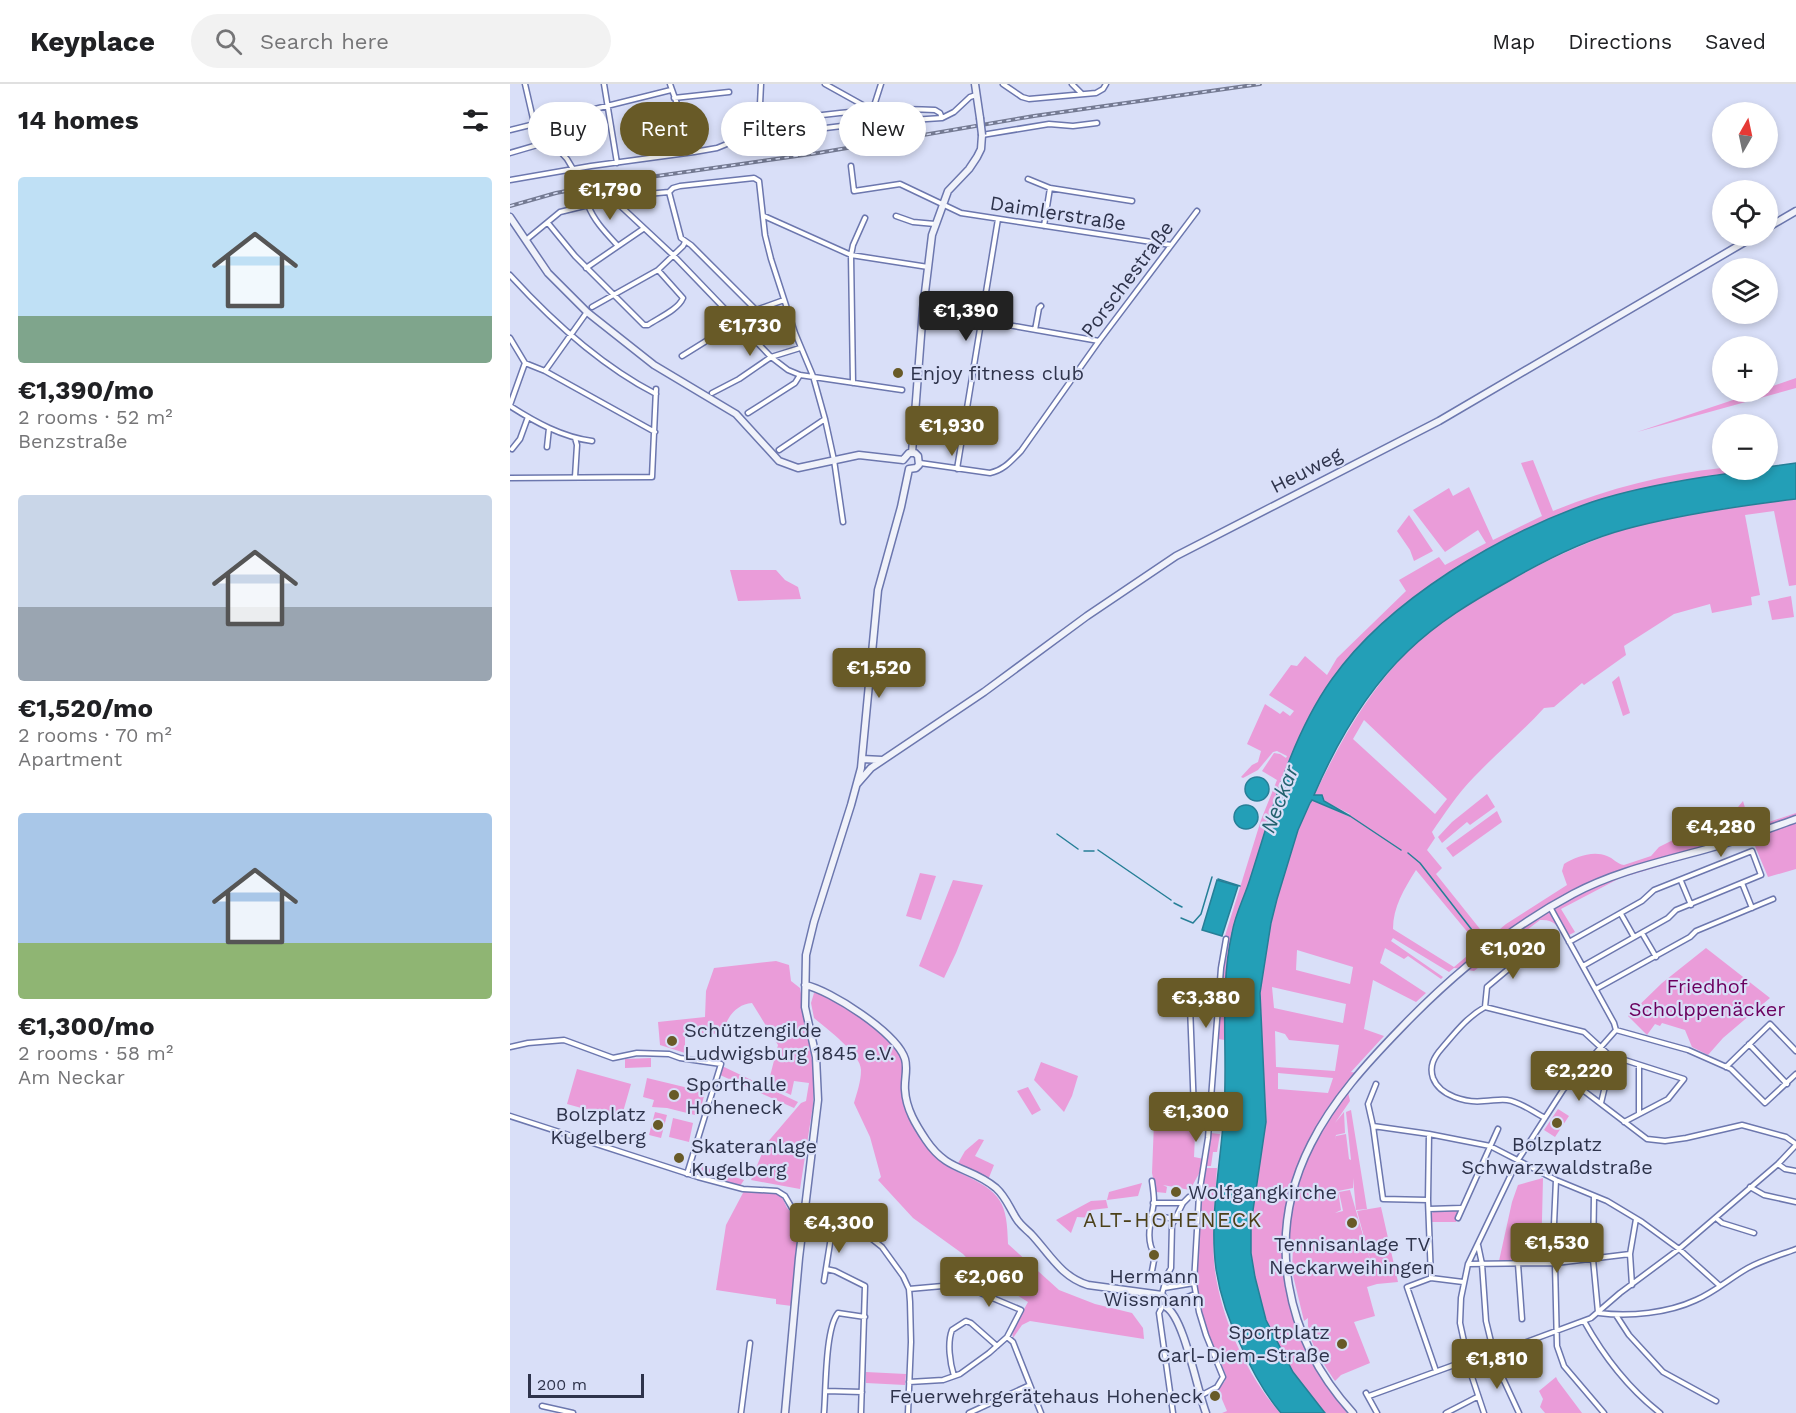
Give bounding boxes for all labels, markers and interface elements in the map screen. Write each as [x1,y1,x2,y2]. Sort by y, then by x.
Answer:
search box [191,14,611,68]
text: Keyplace [30,25,155,58]
icon: search [212,25,245,58]
text: Search here [260,29,389,54]
text: Map [1492,29,1535,54]
text: Directions [1568,29,1672,54]
text: Saved [1705,29,1766,54]
chip: Buy [528,102,608,156]
chip: Rent [620,102,709,156]
chip: Filters [721,102,827,156]
chip: New [839,102,926,156]
north arrow [1712,102,1778,168]
map controls [1712,102,1778,480]
icon: filters [459,104,492,137]
text: 14 homes [18,105,139,135]
pin: €1,790 [561,170,659,221]
text: €1,790 [578,177,642,201]
button: locate [1712,180,1778,246]
street label: Daimlerstraße [988,190,1128,236]
icon: home [201,216,309,324]
street label: Porschestraße [1075,216,1179,342]
button: layers [1712,258,1778,324]
pin: €1,390 [917,291,1015,342]
text: €1,390 [933,298,999,322]
pin: €1,730 [701,306,799,357]
text: €1,730 [718,313,782,337]
button: + [1712,336,1778,402]
place label: Enjoy fitness club [910,361,1084,385]
marker: Enjoy fitness club [891,366,905,380]
text: €1,390/mo [18,375,154,405]
text: 2 rooms · 52 m² [18,405,173,429]
pin: €1,930 [903,406,1001,457]
text: €1,930 [919,413,985,437]
button: − [1712,414,1778,480]
text: Benzstraße [18,429,128,453]
street label: Heuweg [1266,442,1346,498]
icon: home [201,534,309,642]
pin: €1,520 [830,648,928,699]
text: €1,520 [847,655,911,679]
text: €1,520/mo [18,693,153,723]
text: 2 rooms · 70 m² [18,723,172,747]
text: Apartment [18,747,122,771]
water label: Neckar [1255,761,1304,836]
pin: €4,280 [1672,807,1770,858]
text: €4,280 [1686,814,1756,838]
icon: home [201,852,309,960]
pin: €1,020 [1464,929,1562,980]
text: €1,020 [1480,936,1546,960]
park label: Friedhof Scholppenäcker [1629,974,1785,1021]
pin: €3,380 [1157,978,1255,1029]
text: €3,380 [1172,985,1240,1009]
text: €1,300/mo [18,1011,155,1041]
place label: Schützengilde Ludwigsburg 1845 e.V. [684,1018,895,1065]
marker: Schützengilde Ludwigsburg 1845 e.V. [665,1034,679,1048]
text: 2 rooms · 58 m² [18,1041,173,1065]
pin: €2,220 [1530,1051,1628,1102]
text: €2,220 [1545,1058,1613,1082]
text: Am Neckar [18,1065,125,1089]
place label: Sporthalle Hoheneck [686,1072,787,1119]
marker: Sporthalle Hoheneck [667,1088,681,1102]
pin: €1,300 [1147,1092,1245,1143]
text: €1,300 [1163,1099,1229,1123]
place label: Bolzplatz Kugelberg [550,1102,646,1149]
marker: Bolzplatz Schwarzwaldstraße [1550,1116,1564,1130]
marker: Bolzplatz Kugelberg [651,1118,665,1132]
place label: Bolzplatz Schwarzwaldstraße [1461,1132,1653,1179]
place label: Skateranlage Kugelberg [691,1134,817,1181]
marker: Skateranlage Kugelberg [672,1151,686,1165]
place label: Wolfgangkirche [1188,1180,1337,1204]
marker: Wolfgangkirche [1169,1185,1183,1199]
pin: €4,300 [790,1203,888,1254]
district label: ALT-HOHENECK [1083,1207,1263,1232]
text: €4,300 [804,1210,874,1234]
marker: Tennisanlage TV Neckarweihingen [1345,1216,1359,1230]
pin: €1,530 [1508,1223,1606,1274]
text: €1,530 [1525,1230,1589,1254]
place label: Tennisanlage TV Neckarweihingen [1269,1232,1435,1279]
marker: Hermann Wissmann [1147,1248,1161,1262]
pin: €2,060 [940,1257,1038,1308]
text: €2,060 [954,1264,1024,1288]
place label: Hermann Wissmann [1104,1264,1204,1311]
place label: Sportplatz Carl-Diem-Straße [1157,1320,1330,1367]
marker: Sportplatz Carl-Diem-Straße [1335,1337,1349,1351]
pin: €1,810 [1448,1339,1546,1390]
text: €1,810 [1466,1346,1528,1370]
scale bar [528,1371,644,1398]
text: 200 m [537,1375,587,1394]
place label: Feuerwehrgerätehaus Hoheneck [889,1384,1203,1408]
marker: Feuerwehrgerätehaus Hoheneck [1208,1389,1222,1403]

